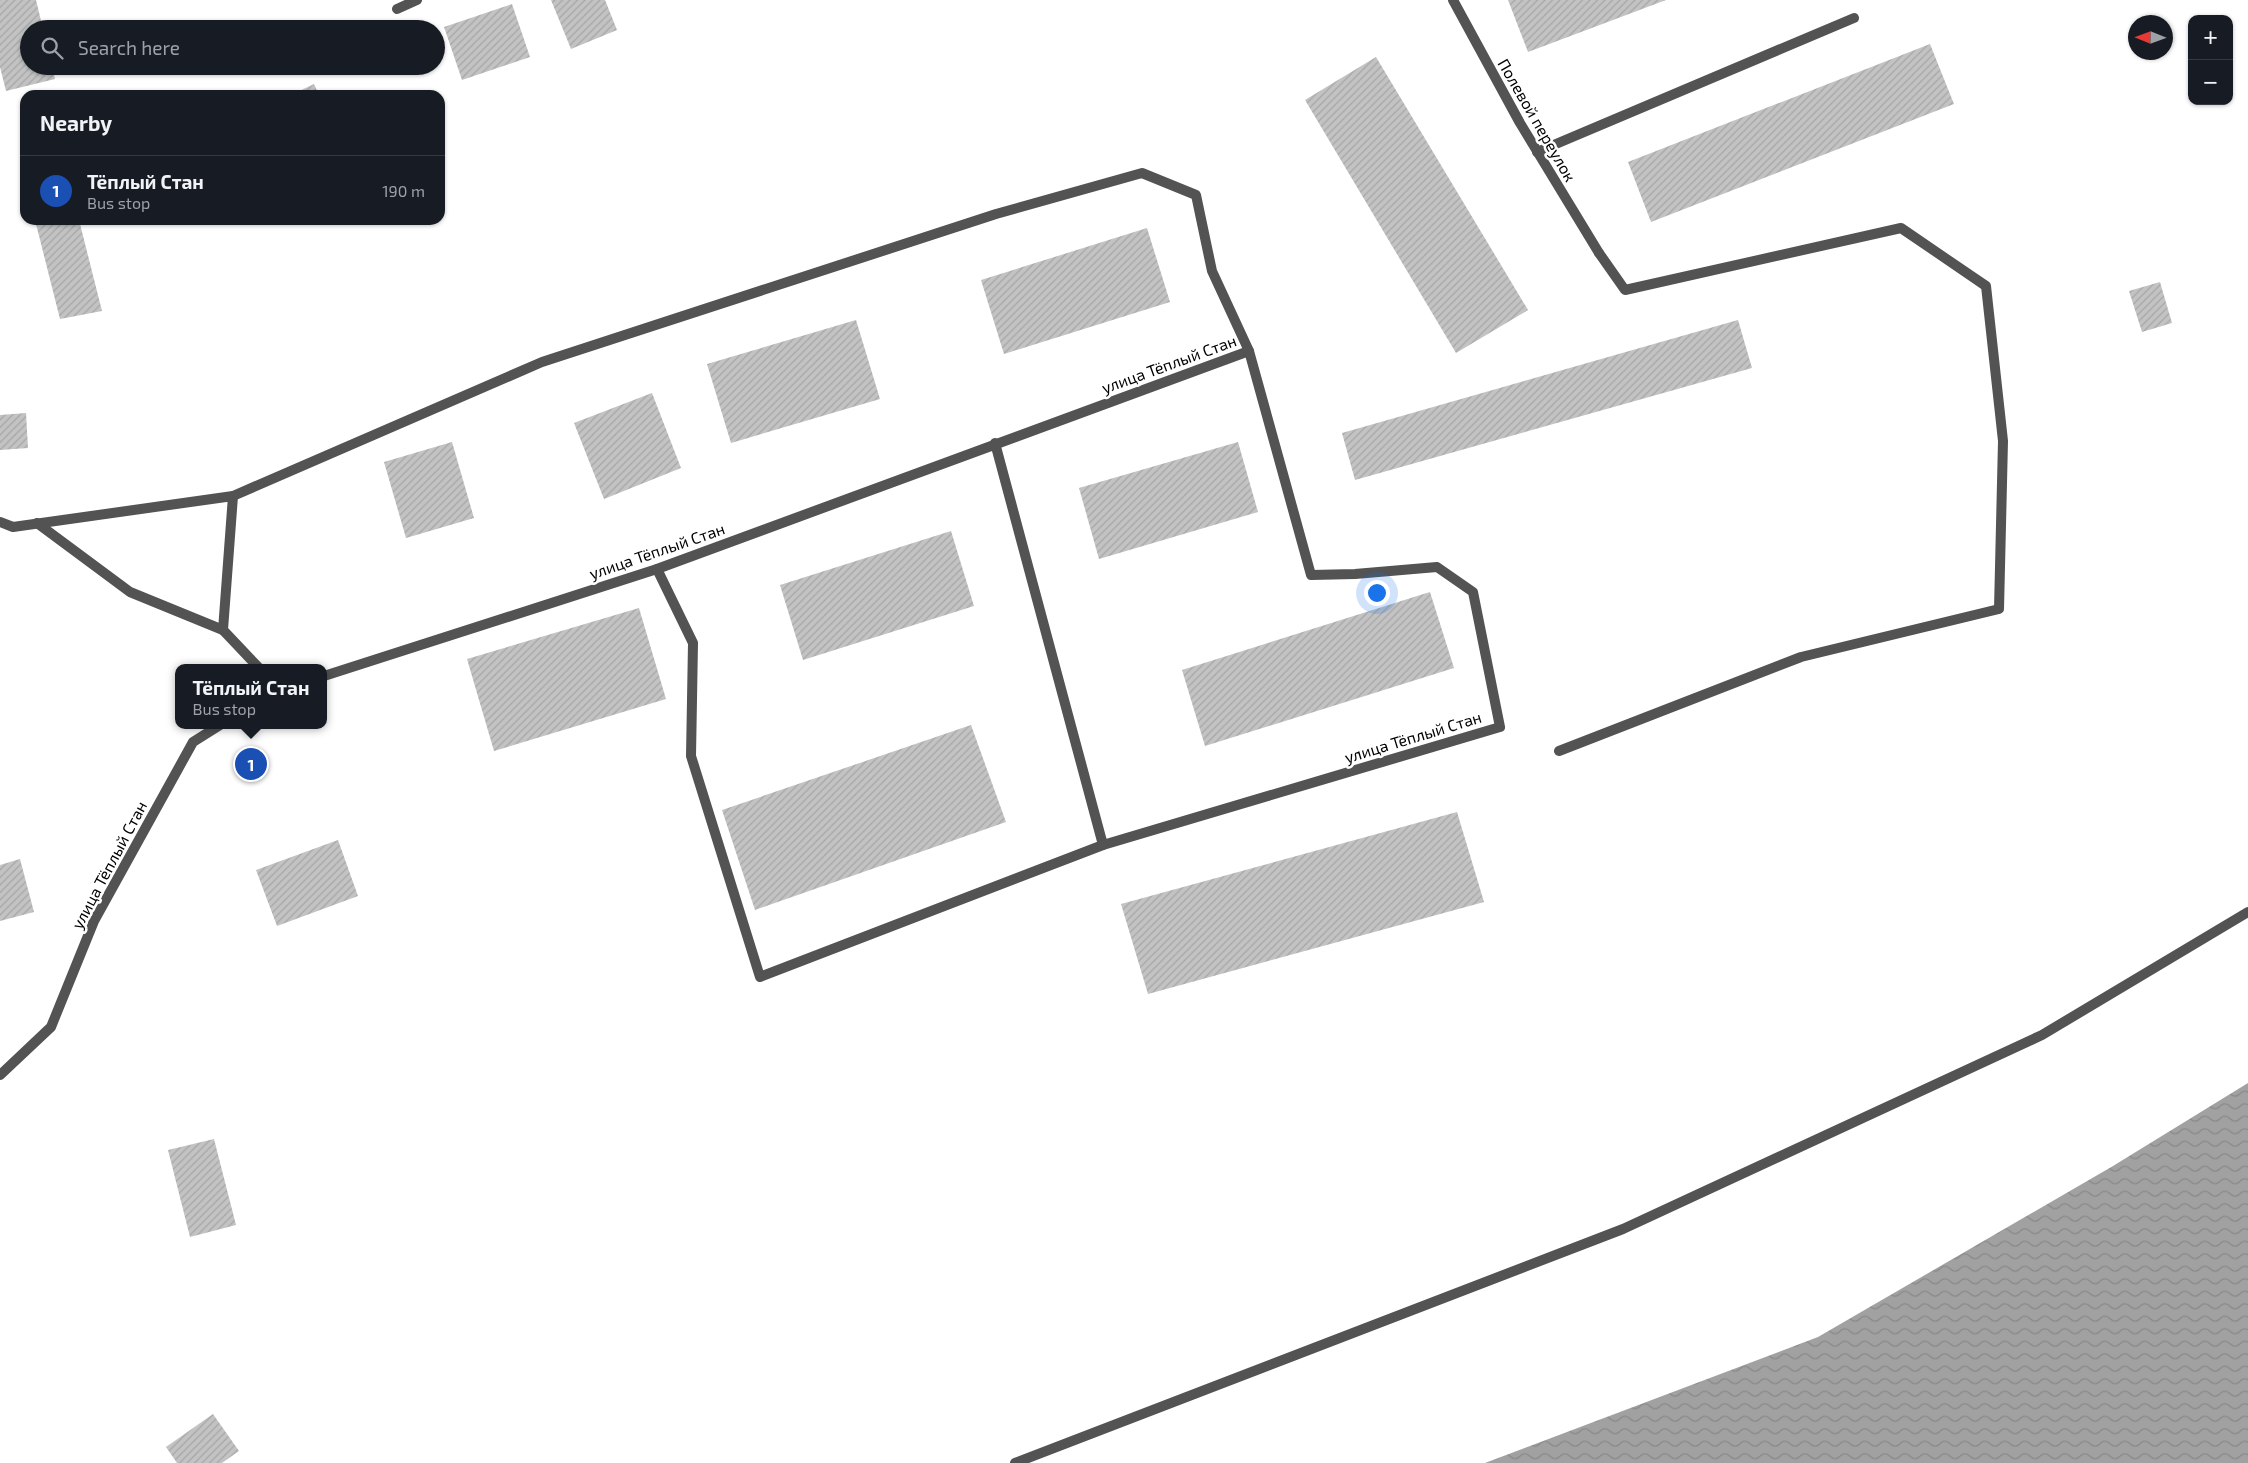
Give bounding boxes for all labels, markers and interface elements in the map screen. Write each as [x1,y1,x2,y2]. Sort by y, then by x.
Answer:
north arrow [2128,15,2173,60]
map controls [2188,15,2233,105]
button: + [2188,15,2233,60]
search box [20,20,445,75]
icon: search [38,34,66,62]
text: Search here [78,36,180,59]
street label: Полевой переулок [1494,55,1581,185]
button: − [2188,60,2233,105]
text: Nearby [40,110,112,135]
text: Тёплый Стан [87,170,204,193]
text: 1 [53,181,59,200]
text: 190 m [382,181,425,200]
text: Bus stop [87,193,150,212]
street label: улица Тёплый Стан [1099,330,1239,398]
street label: улица Тёплый Стан [587,518,727,584]
your location [1364,580,1390,606]
popup [175,664,327,729]
text: Тёплый Стан [193,676,309,699]
text: Bus stop [193,699,256,718]
street label: улица Тёплый Стан [1342,707,1484,767]
pin: 1 [235,745,267,783]
street label: улица Тёплый Стан [67,798,151,932]

